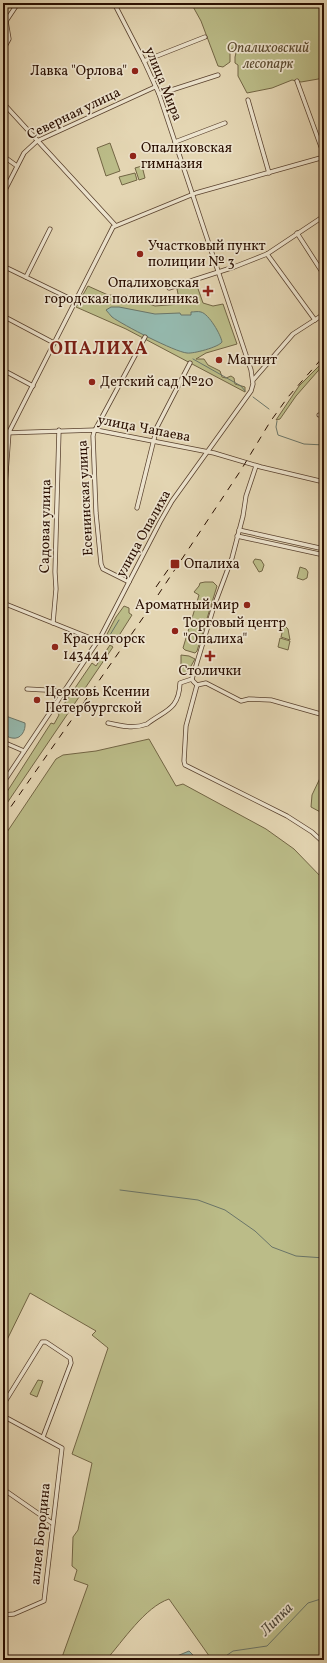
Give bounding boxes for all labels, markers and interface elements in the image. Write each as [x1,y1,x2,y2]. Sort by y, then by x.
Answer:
park label: Опалиховский лесопарк [227,39,309,74]
street label: улица Мира [140,44,186,124]
place label: Лавка "Орлова" [30,62,127,81]
marker: Лавка "Орлова" [130,66,140,76]
street label: Северная улица [24,83,124,145]
place label: Опалиховская гимназия [141,139,232,174]
marker: Опалиховская гимназия [128,151,138,161]
place label: Участковый пункт полиции № 3 [148,237,266,272]
marker: Участковый пункт полиции № 3 [135,249,145,259]
place label: Опалиховская городская поликлиника [45,274,199,309]
marker: Опалиховская городская поликлиника [202,285,214,297]
district label: ОПАЛИХА [49,337,149,362]
place label: Магнит [227,351,277,370]
marker: Магнит [214,355,224,365]
place label: Детский сад №20 [100,373,213,392]
marker: Детский сад №20 [87,377,97,387]
street label: улица Чапаева [96,411,192,447]
street label: Есенинская улица [73,439,99,557]
street label: Садовая улица [36,479,56,573]
street label: улица Опалиха [112,487,176,581]
place label: Опалиха [184,555,240,574]
marker: Опалиха [169,558,181,570]
place label: Ароматный мир [135,596,239,615]
marker: Ароматный мир [242,600,252,610]
place label: Торговый центр "Опалиха" [183,614,286,649]
marker: Торговый центр "Опалиха" [170,626,180,636]
place label: Красногорск 143444 [63,630,145,665]
marker: Красногорск 143444 [50,642,60,652]
marker: Столички [205,651,215,661]
place label: Столички [179,662,242,681]
place label: Церковь Ксении Петербургской [45,683,150,718]
marker: Церковь Ксении Петербургской [32,695,42,705]
street label: аллея Бородина [26,1482,56,1586]
water label: Липка [255,1599,298,1642]

